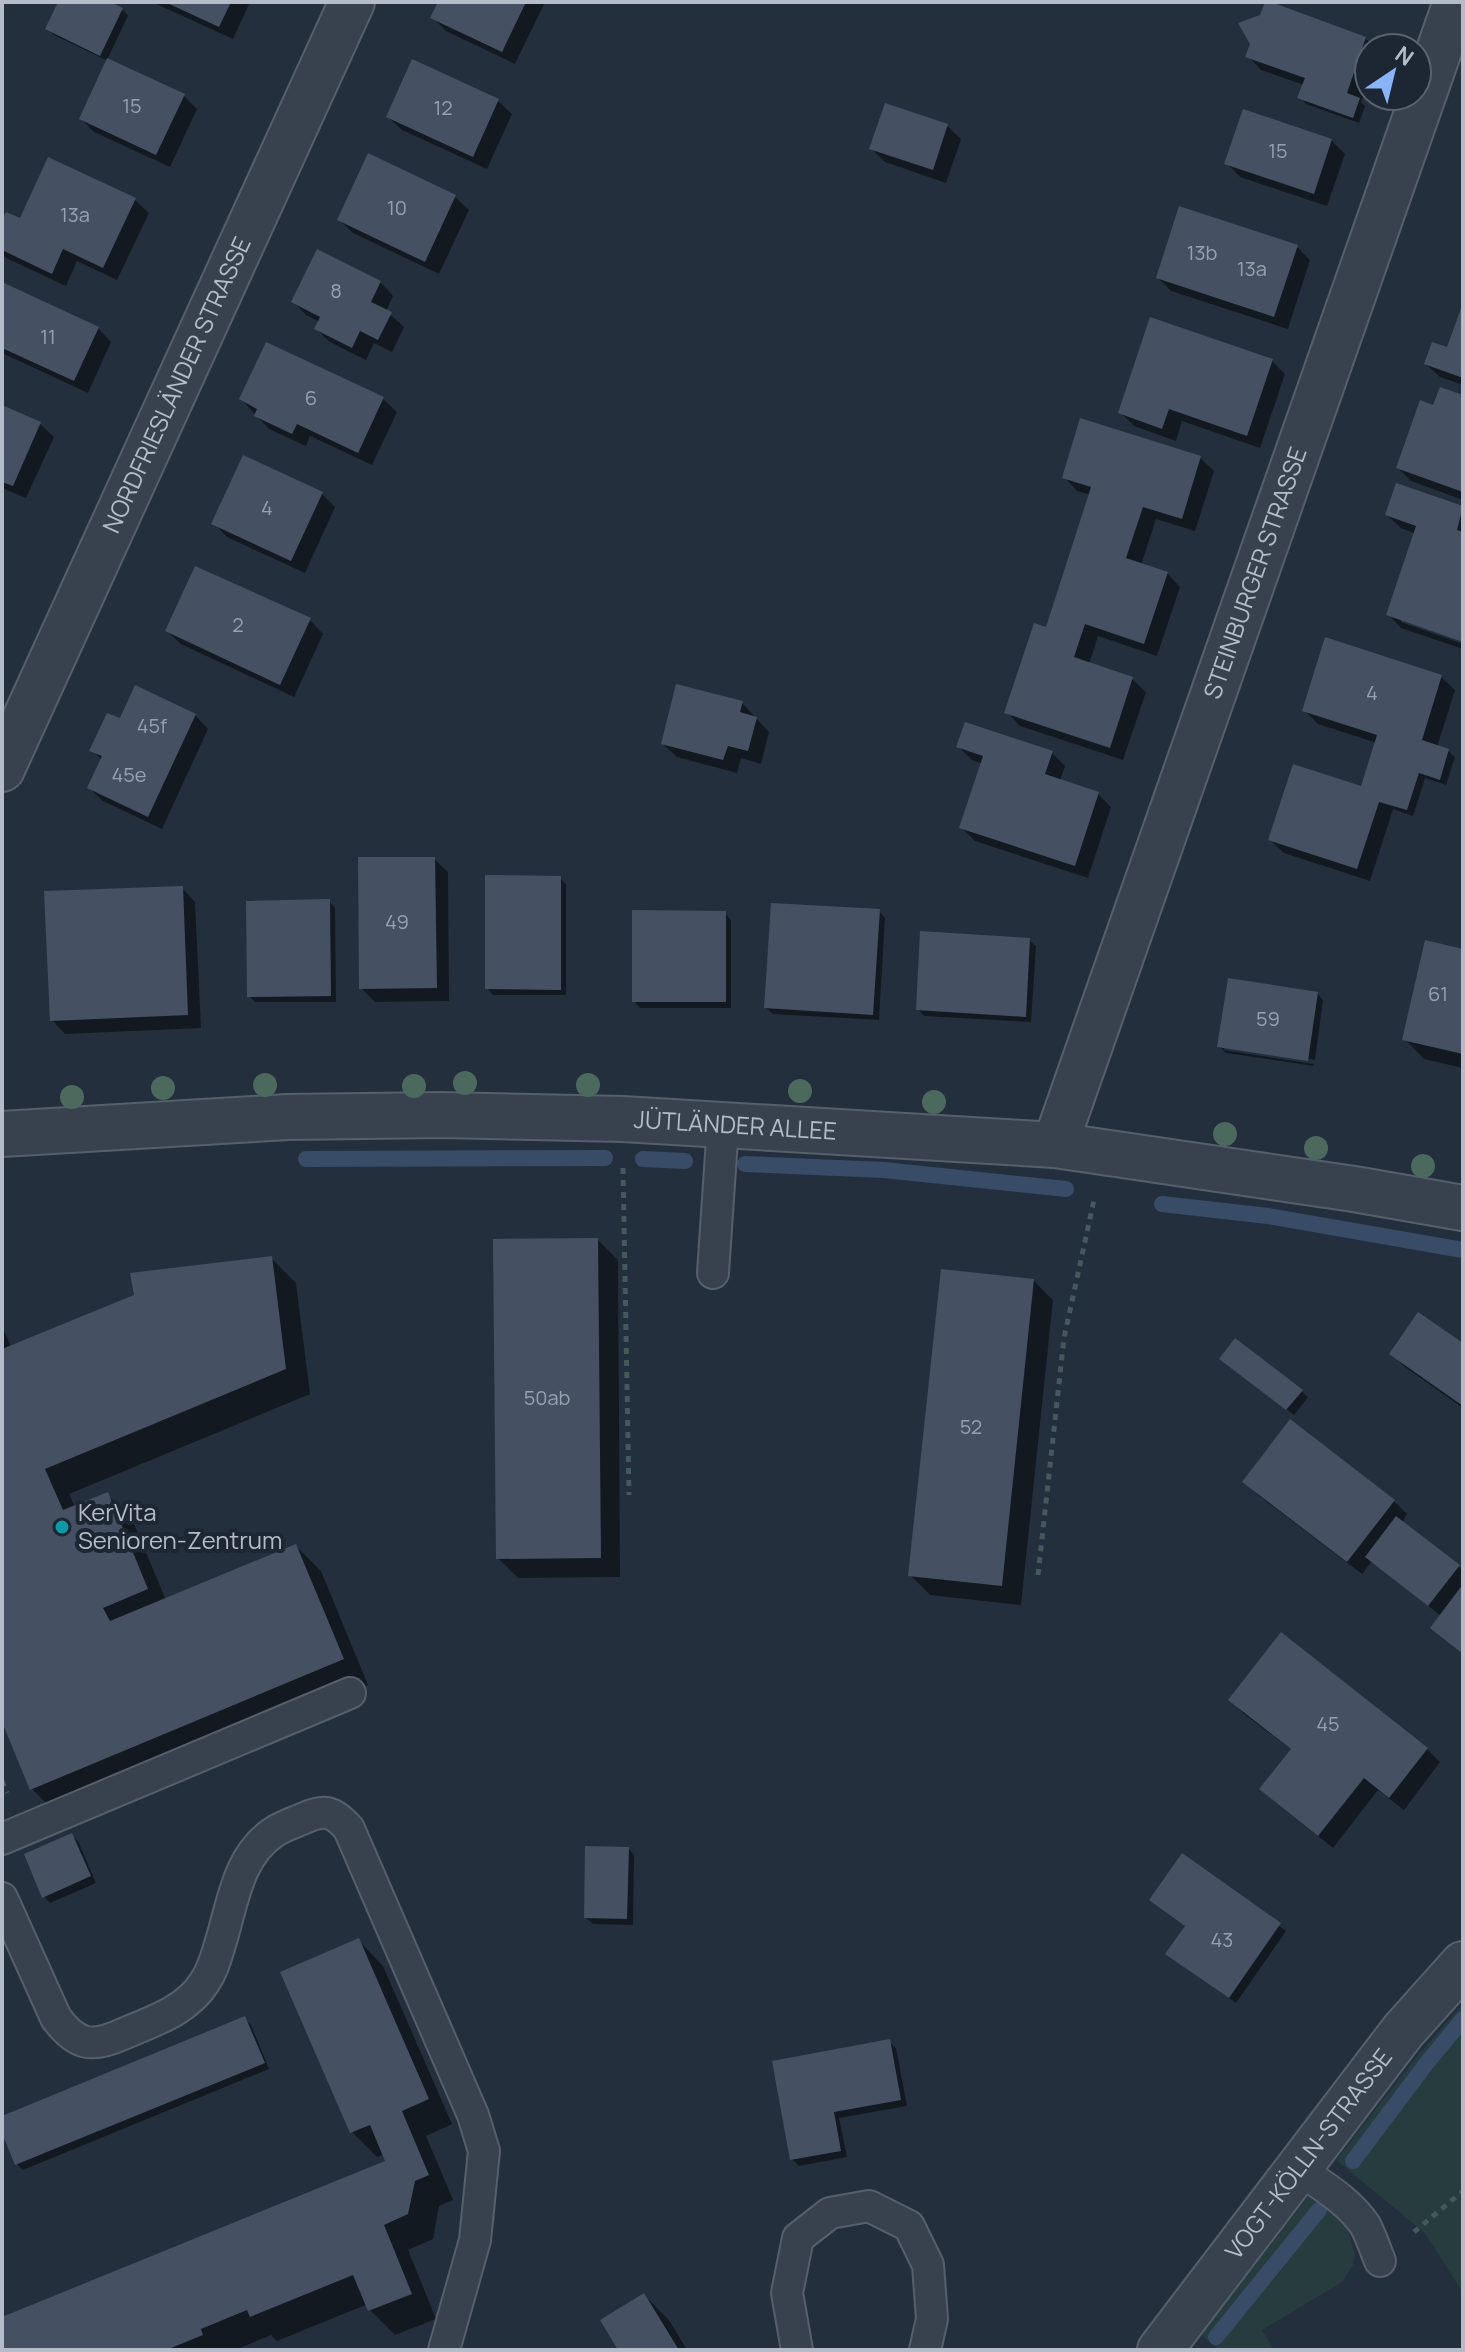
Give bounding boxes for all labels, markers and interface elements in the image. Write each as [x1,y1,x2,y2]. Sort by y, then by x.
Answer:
north arrow [1353,32,1433,112]
text: N [1389,39,1420,72]
house number: 15 [122,92,142,119]
house number: 12 [433,94,453,121]
house number: 15 [1268,137,1288,164]
house number: 10 [387,194,407,221]
house number: 13a [60,201,90,228]
street label: NORDFRIESLÄNDER STRASSE [94,231,258,538]
house number: 13b [1187,239,1218,266]
house number: 13a [1237,255,1267,282]
house number: 8 [330,277,342,304]
house number: 11 [40,323,56,350]
house number: 6 [305,384,317,411]
street label: STEINBURGER STRASSE [1195,442,1314,703]
house number: 4 [261,494,273,521]
house number: 2 [232,611,244,638]
house number: 4 [1366,679,1378,706]
house number: 45f [137,712,167,739]
house number: 45e [111,761,147,788]
house number: 49 [385,908,409,935]
house number: 61 [1428,980,1448,1007]
house number: 59 [1256,1005,1280,1032]
street label: JÜTLÄNDER ALLEE [633,1102,838,1147]
house number: 50ab [524,1384,571,1411]
house number: 52 [960,1413,982,1440]
place label: KerVita Senioren-Zentrum [78,1495,282,1556]
marker: KerVita Senioren-Zentrum [53,1518,71,1536]
house number: 45 [1316,1710,1340,1737]
house number: 43 [1211,1926,1233,1953]
street label: VOGT-KÖLLN-STRASSE [1217,2041,1399,2266]

